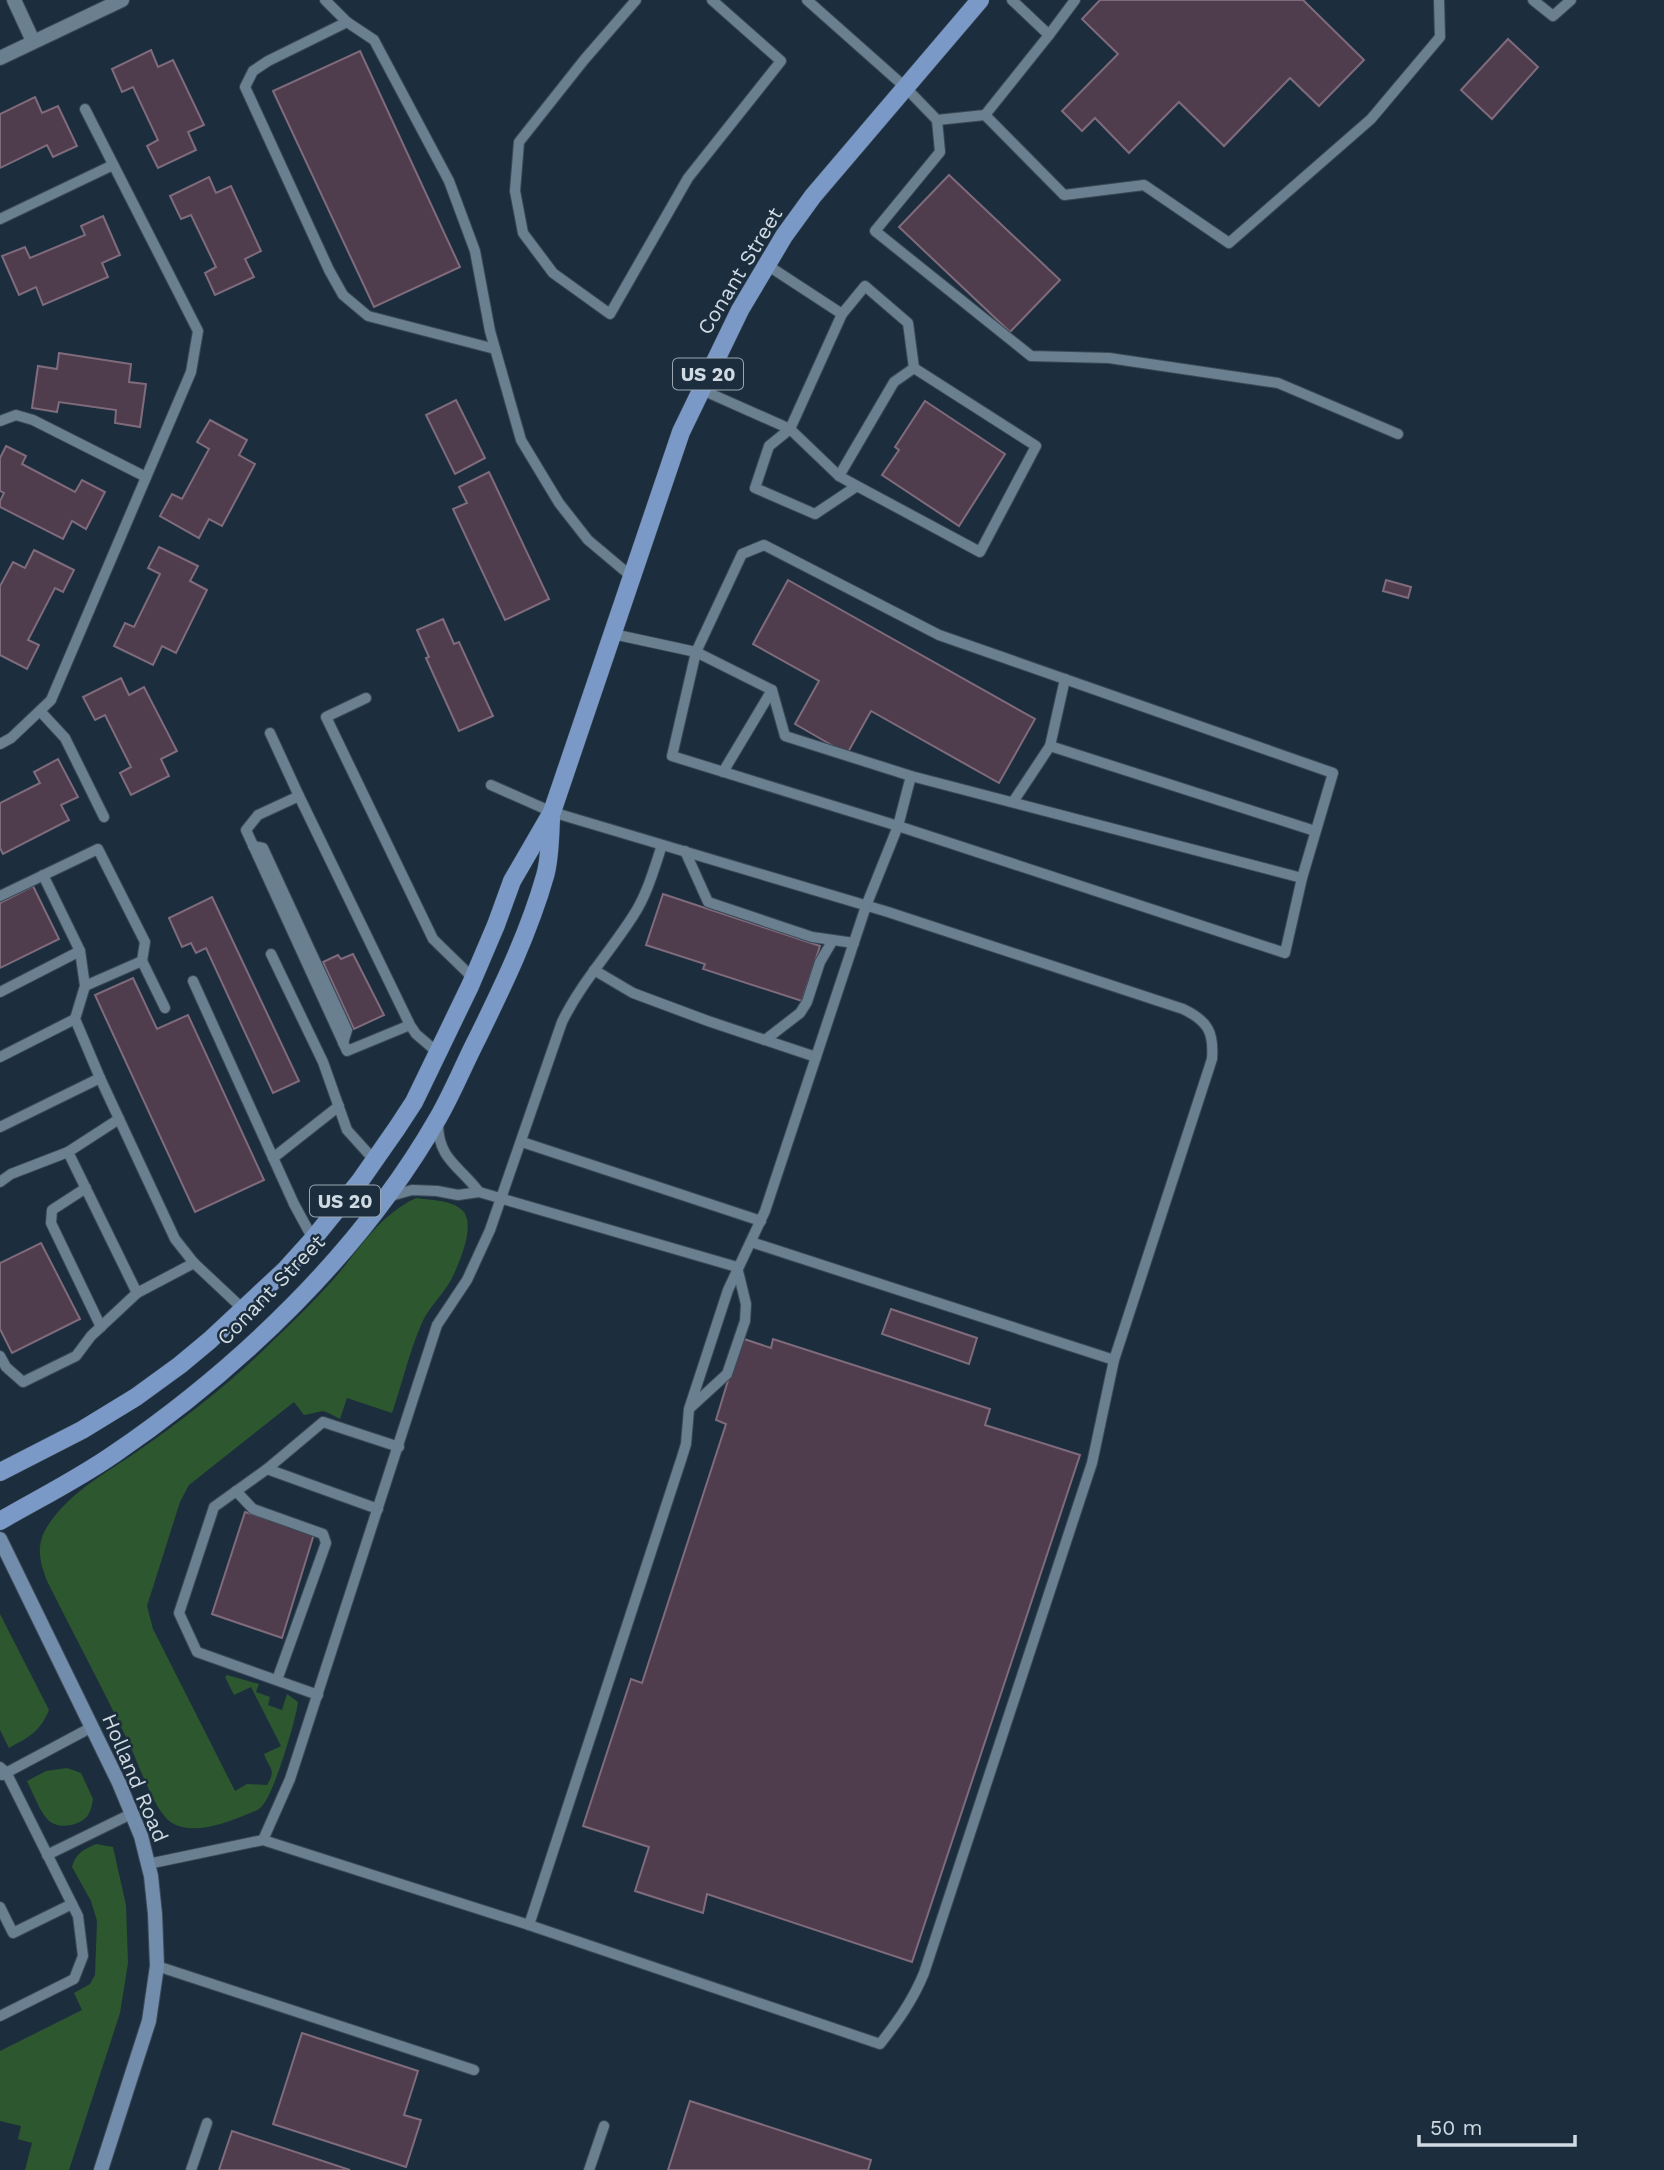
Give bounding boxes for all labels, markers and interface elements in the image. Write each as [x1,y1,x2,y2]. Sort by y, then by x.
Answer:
street label: Conant Street [692,202,787,339]
road number: US 20 [673,358,743,390]
road number: US 20 [310,1186,380,1217]
street label: Conant Street [212,1229,330,1350]
street label: Holland Road [97,1710,174,1846]
scale bar [1419,2104,1575,2148]
text: 50 m [1430,2115,1482,2140]

